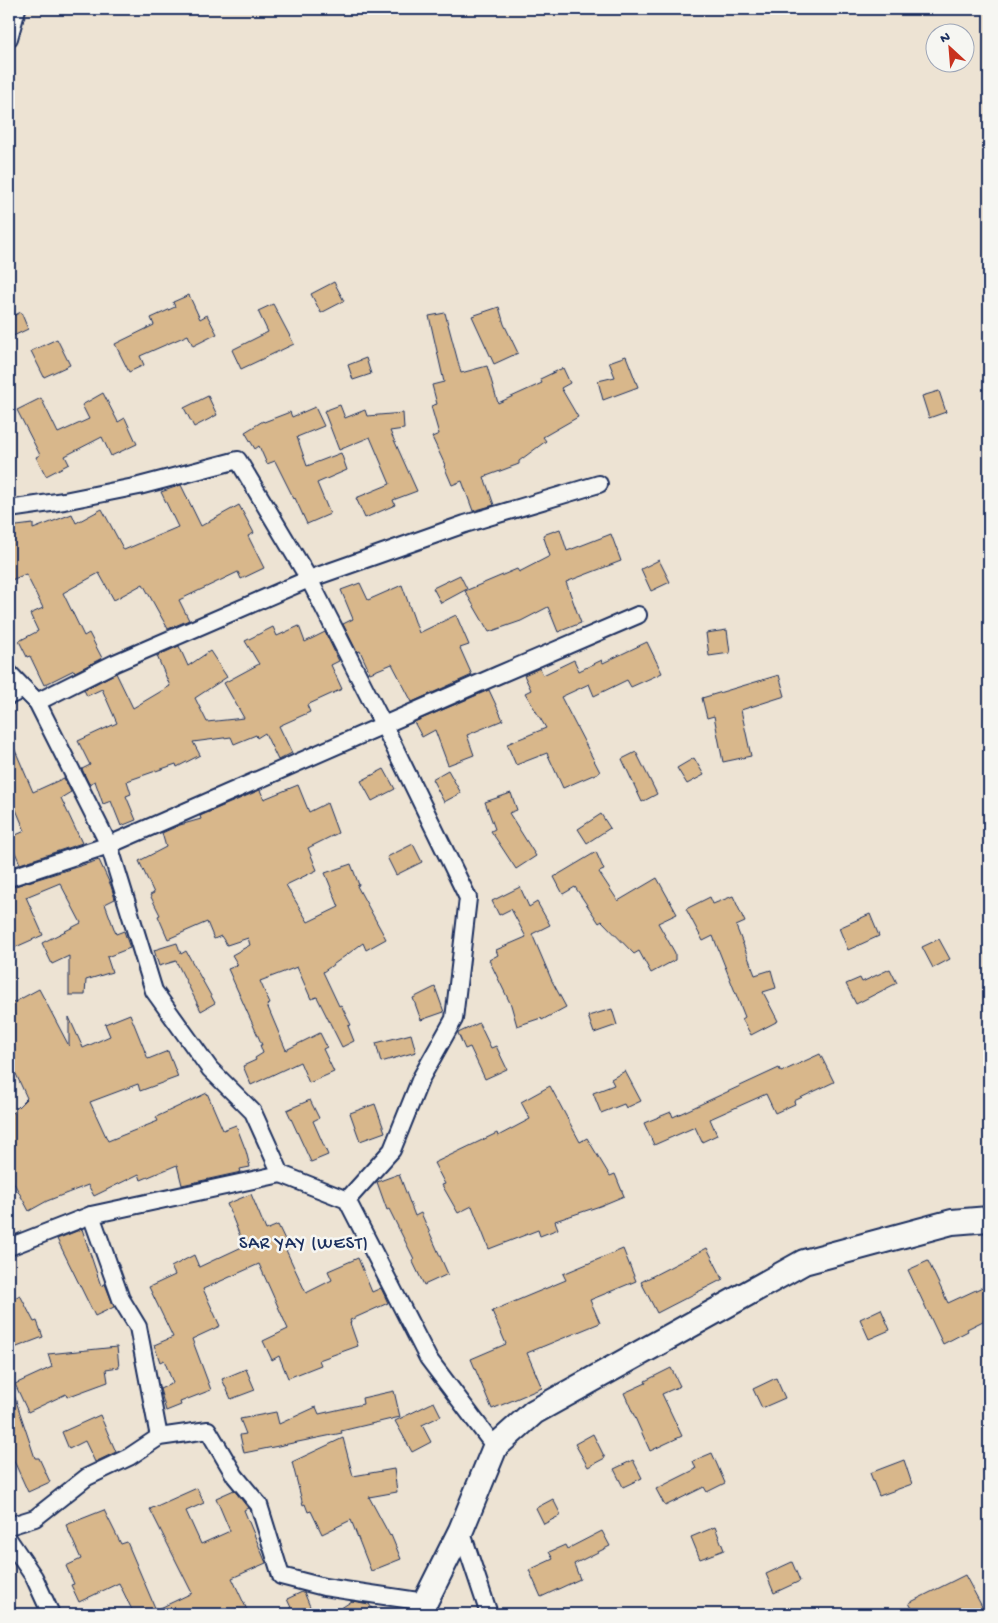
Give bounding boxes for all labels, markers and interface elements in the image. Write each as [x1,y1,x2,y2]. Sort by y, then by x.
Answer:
north arrow [926,22,976,72]
text: N [938,29,953,48]
district label: SAR YAY (WEST) [239,1234,369,1255]

